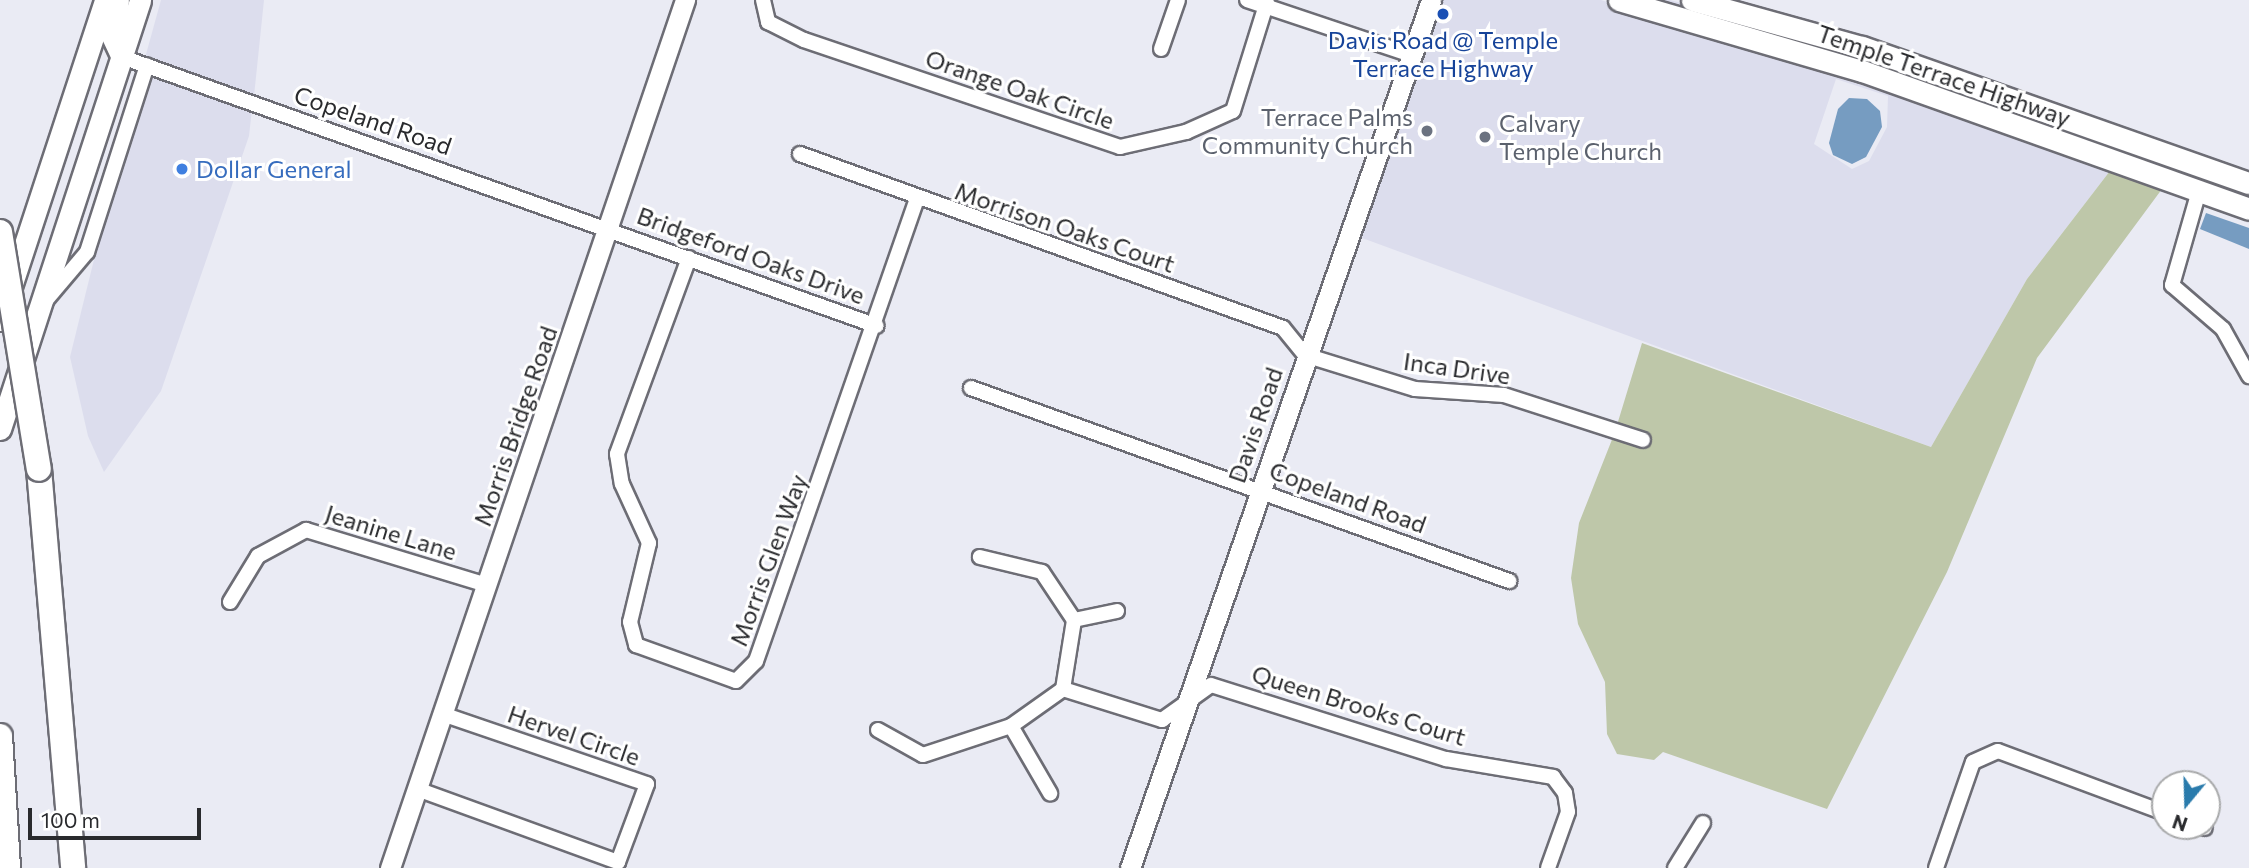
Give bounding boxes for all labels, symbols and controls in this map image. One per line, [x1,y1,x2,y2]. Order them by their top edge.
marker: Davis Road @ Temple Terrace Highway [1435,6,1451,22]
street label: Temple Terrace Highway [1814,18,2074,132]
place label: Davis Road @ Temple Terrace Highway [1328,26,1558,82]
street label: Orange Oak Circle [922,43,1118,135]
street label: Copeland Road [291,80,455,160]
place label: Terrace Palms Community Church [1202,103,1413,159]
place label: Calvary Temple Church [1499,109,1662,165]
marker: Terrace Palms Community Church [1419,123,1435,139]
marker: Calvary Temple Church [1477,129,1493,145]
place label: Dollar General [196,155,352,183]
marker: Dollar General [174,161,190,177]
street label: Morrison Oaks Court [951,176,1179,278]
street label: Bridgeford Oaks Drive [633,200,869,310]
street label: Morris Bridge Road [467,322,563,530]
street label: Inca Drive [1402,346,1512,390]
street label: Davis Road [1222,364,1288,486]
street label: Copeland Road [1266,455,1430,539]
street label: Morris Glen Way [724,470,812,650]
street label: Jeanine Lane [322,498,460,566]
street label: Queen Brooks Court [1249,659,1469,751]
street label: Hervel Circle [504,699,644,771]
north arrow [2151,770,2221,840]
scale bar [32,794,205,838]
text: 100 m [41,807,100,832]
text: N [2169,810,2190,837]

